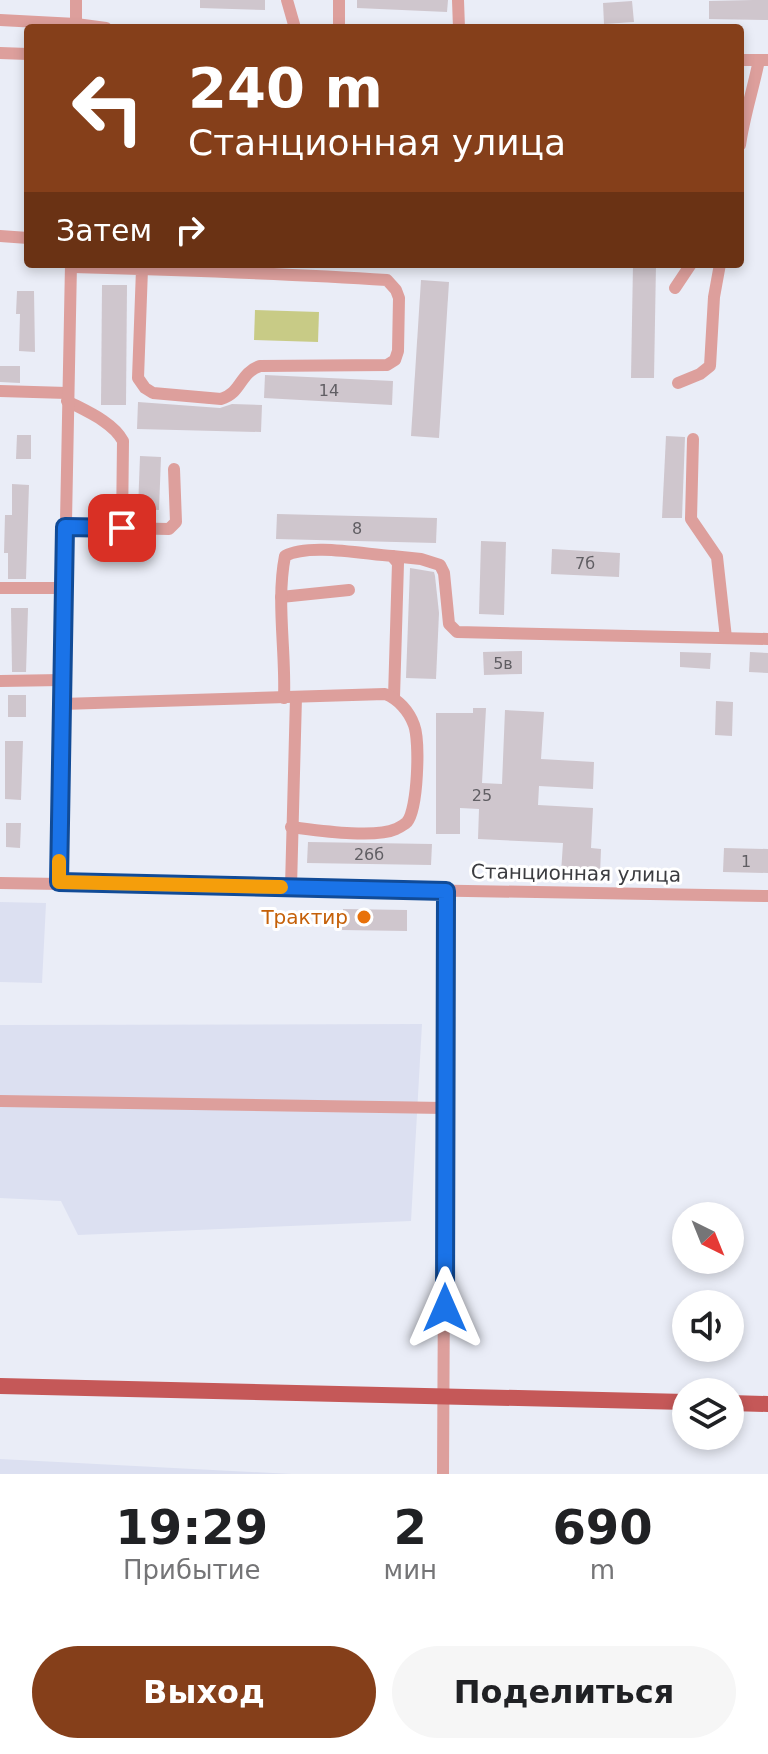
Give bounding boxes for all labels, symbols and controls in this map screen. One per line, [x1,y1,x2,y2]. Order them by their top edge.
text: 240 m [188,55,383,120]
icon: left [56,56,160,160]
text: Станционная улица [188,122,566,163]
icon: right [168,208,212,252]
text: Затем [56,213,152,248]
house number: 14 [319,381,339,400]
pin [88,494,156,562]
icon: arrive [100,506,144,550]
house number: 8 [352,519,362,538]
house number: 7б [575,554,595,573]
house number: 5в [493,654,513,673]
house number: 25 [472,786,492,805]
house number: 26б [354,845,384,864]
house number: 1 [741,852,751,871]
street label: Станционная улица [471,859,681,887]
place label: Трактир [260,905,348,929]
marker: Трактир [355,908,373,926]
north arrow [672,1202,744,1274]
map controls [672,1202,744,1450]
position arrow [403,1266,487,1350]
button: sound [672,1290,744,1362]
button: layers [672,1378,744,1450]
text: 19:29 [115,1499,268,1555]
text: 2 [394,1499,427,1555]
text: 690 [552,1499,653,1555]
text: Прибытие [123,1555,261,1585]
text: мин [384,1555,437,1585]
text: m [590,1555,615,1585]
button: Выход [32,1646,376,1738]
button: Поделиться [392,1646,736,1738]

